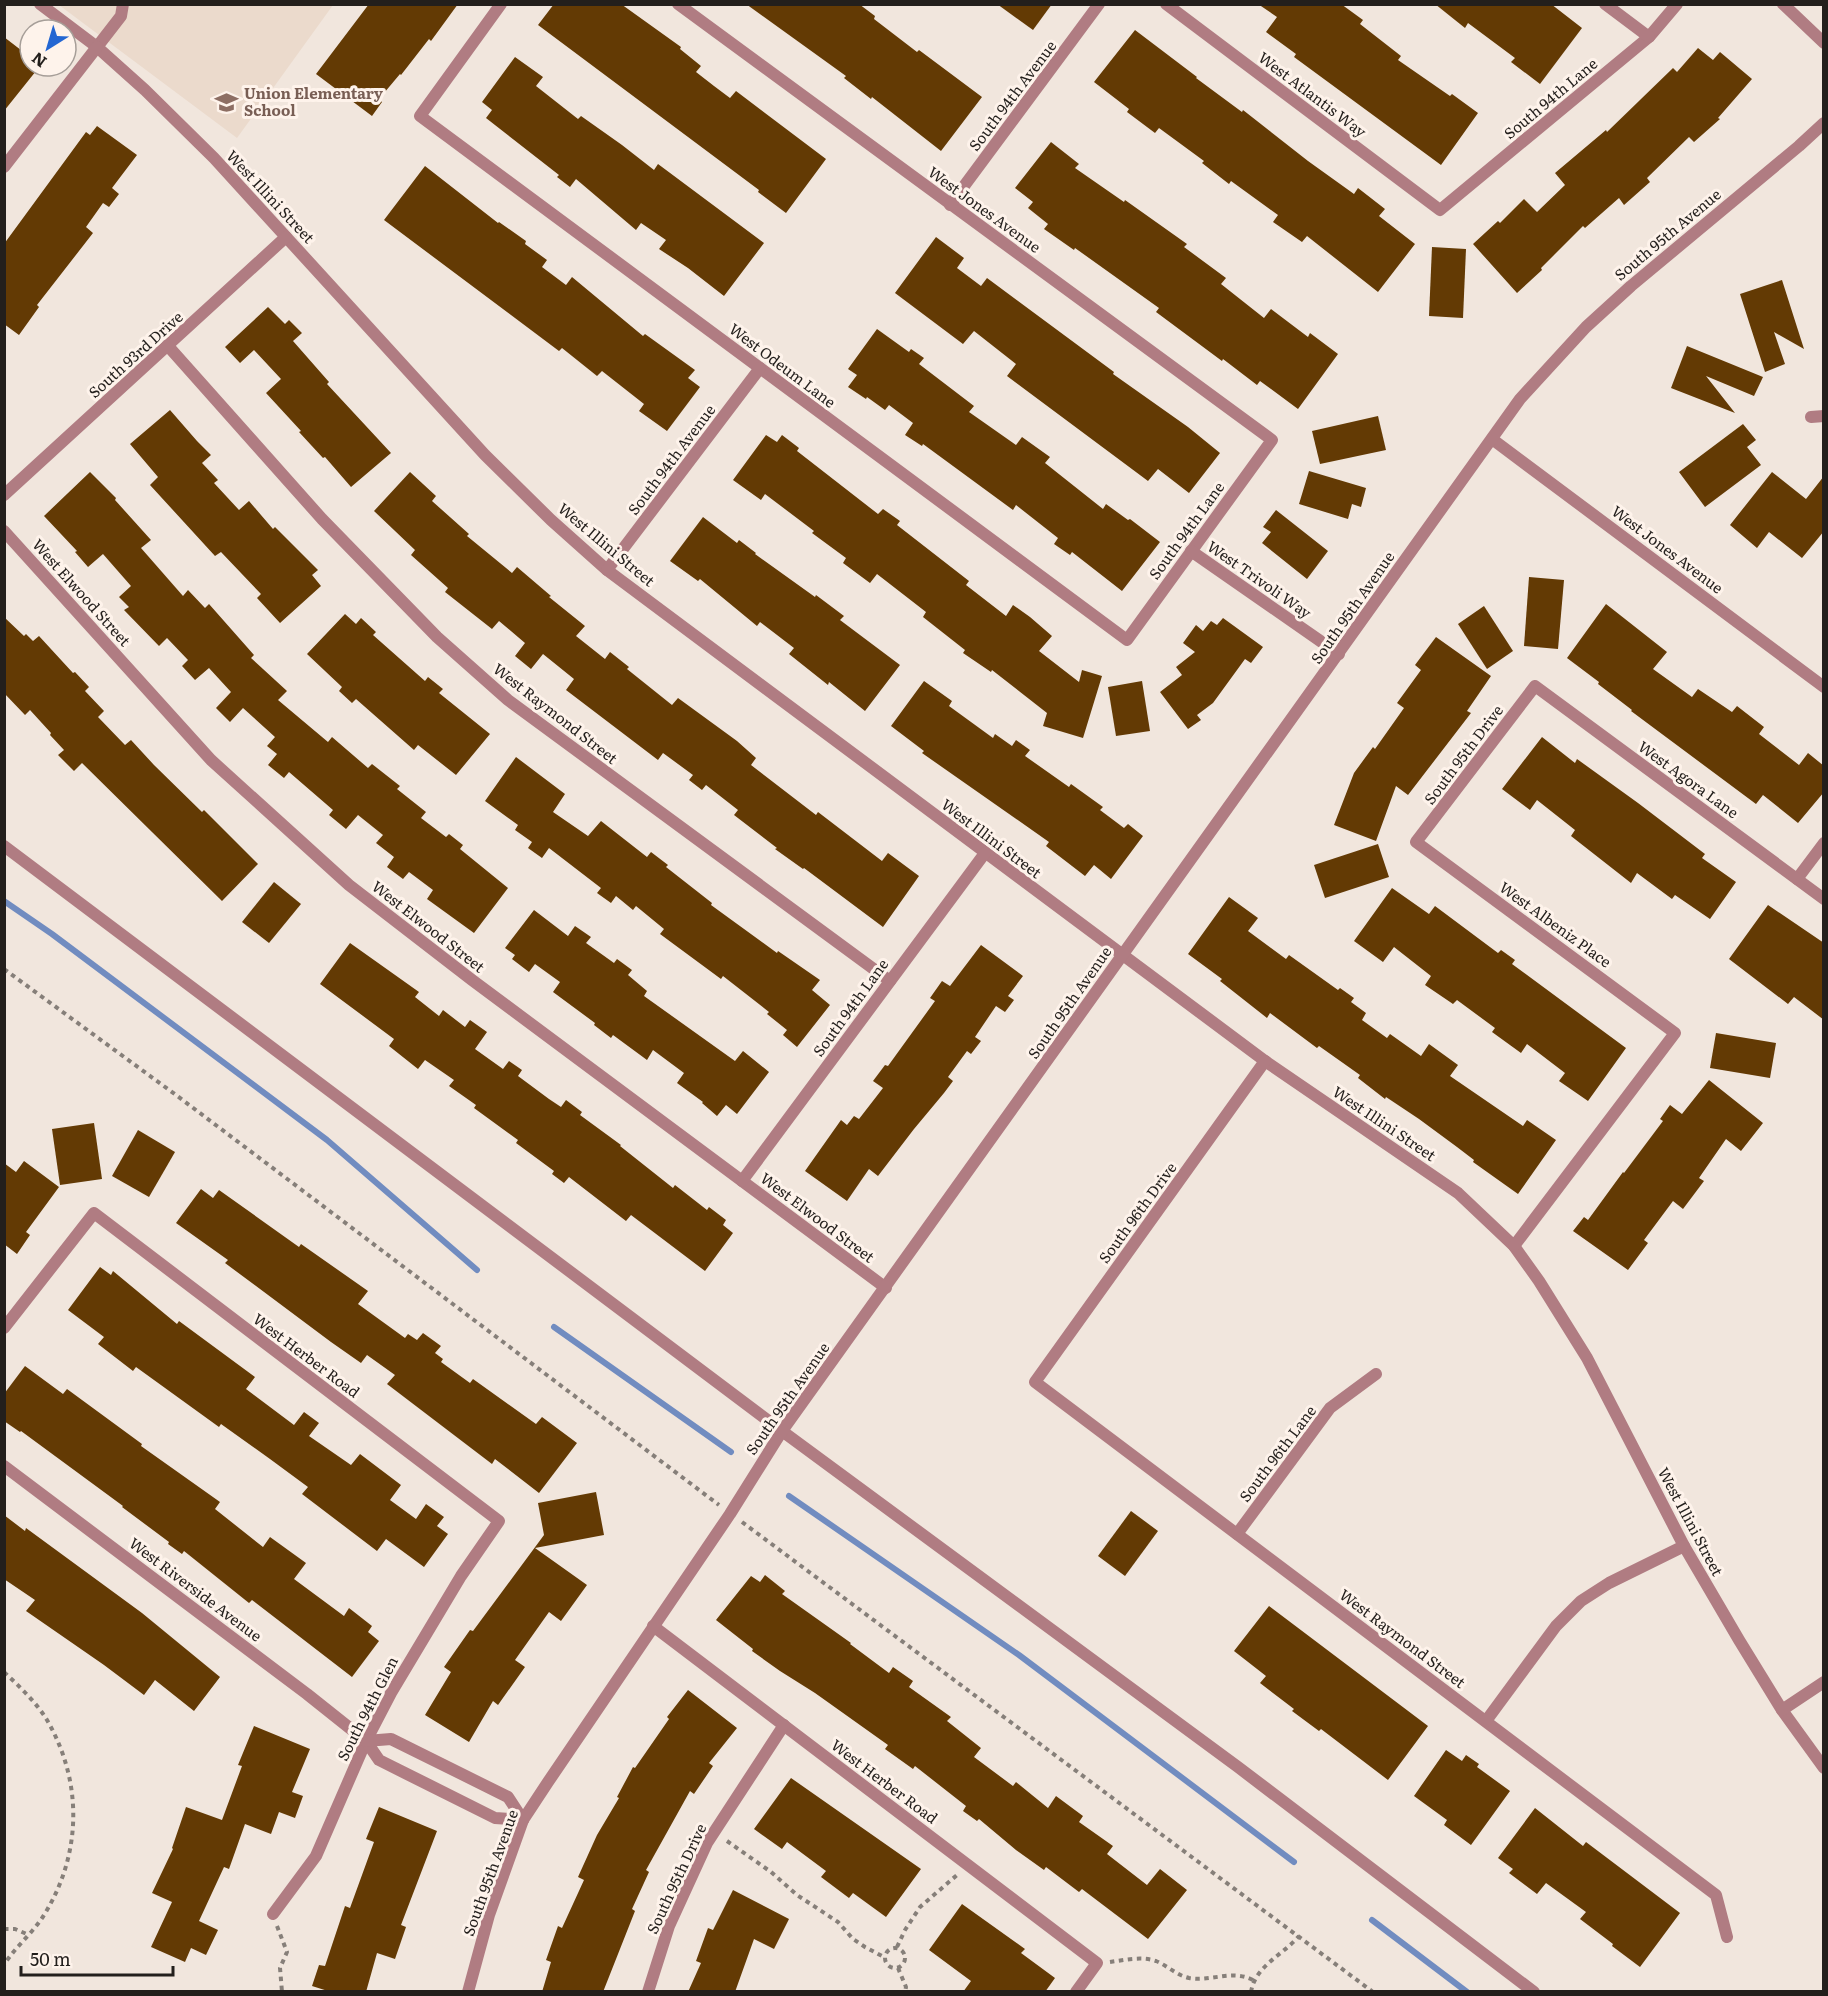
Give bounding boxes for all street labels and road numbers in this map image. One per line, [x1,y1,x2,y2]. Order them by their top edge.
street label: South 94th Avenue [962,35,1061,155]
street label: West Atlantis Way [1254,45,1372,142]
street label: South 94th Lane [1498,52,1602,144]
street label: West Illini Street [222,144,321,248]
street label: West Jones Avenue [924,160,1046,258]
street label: South 95th Avenue [1609,182,1725,285]
street label: South 93rd Drive [83,305,188,403]
street label: West Odeum Lane [725,317,841,413]
street label: South 94th Avenue [621,399,720,519]
street label: South 94th Lane [1142,476,1229,584]
street label: West Illini Street [553,496,660,591]
street label: West Jones Avenue [1607,499,1729,599]
street label: West Elwood Street [27,533,137,651]
street label: West Trivoli Way [1203,534,1317,624]
street label: South 95th Avenue [1304,546,1399,668]
street label: West Raymond Street [489,657,623,769]
street label: South 95th Drive [1418,699,1508,809]
street label: West Agora Lane [1634,734,1744,823]
street label: West Illini Street [937,792,1047,883]
street label: West Elwood Street [368,874,490,977]
street label: West Albeniz Place [1495,875,1617,972]
street label: South 95th Avenue [1021,941,1116,1063]
street label: South 94th Lane [806,953,893,1061]
street label: West Illini Street [1329,1080,1441,1166]
street label: South 96th Drive [1092,1157,1181,1267]
street label: West Elwood Street [756,1166,880,1267]
street label: West Herber Road [249,1307,365,1403]
street label: South 95th Avenue [739,1337,834,1459]
street label: South 96th Lane [1233,1400,1321,1506]
street label: West Illini Street [1653,1463,1730,1580]
street label: West Riverside Avenue [125,1531,267,1647]
street label: West Raymond Street [1335,1583,1471,1693]
street label: South 94th Glen [330,1652,403,1765]
street label: West Herber Road [827,1733,943,1829]
street label: South 95th Avenue [456,1806,523,1939]
street label: South 95th Drive [640,1819,711,1937]

